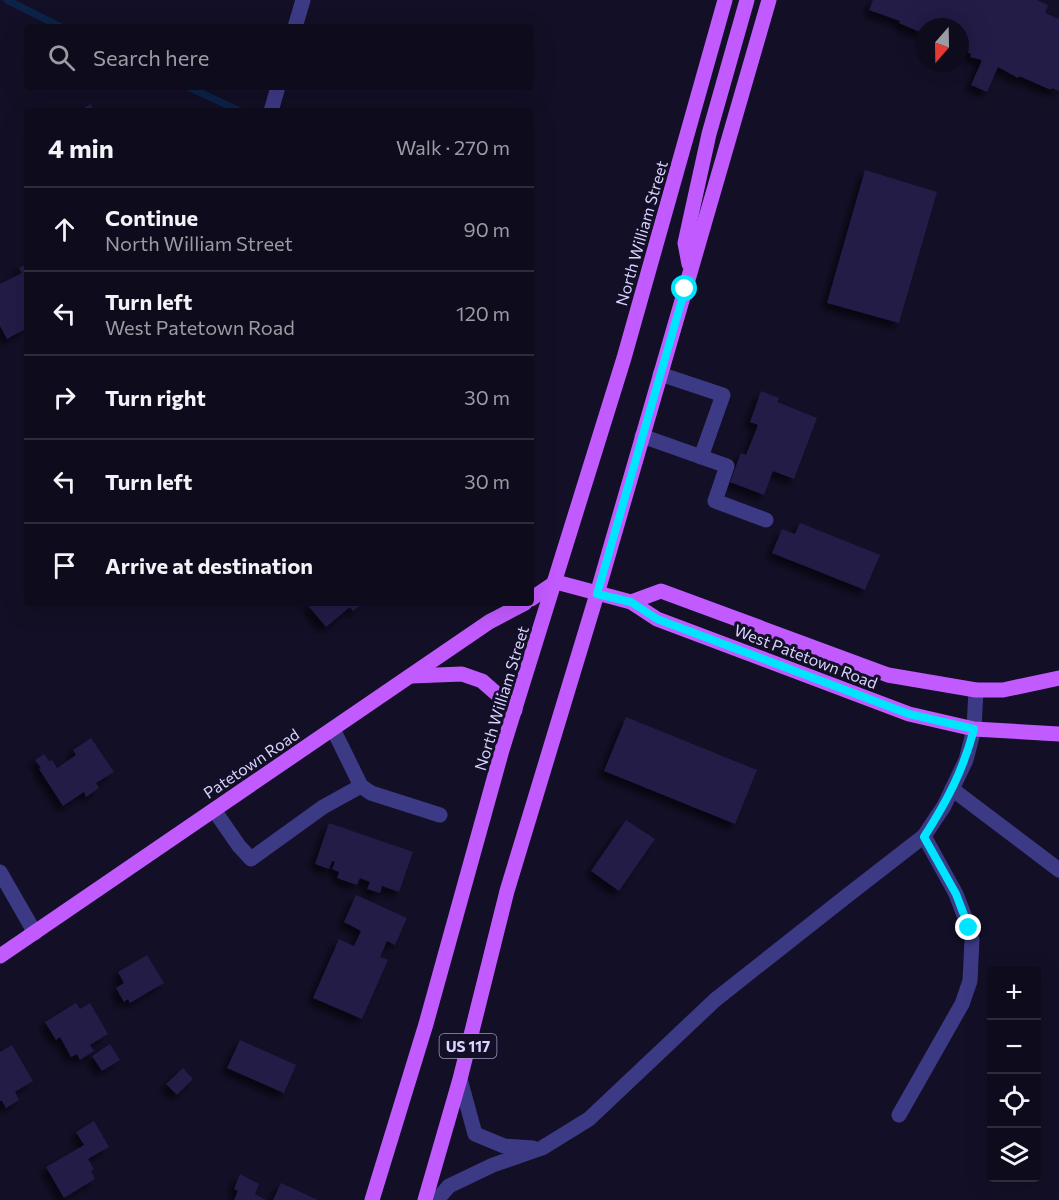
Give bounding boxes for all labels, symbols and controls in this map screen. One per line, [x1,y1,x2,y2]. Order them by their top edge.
north arrow [915,18,969,72]
search box [24,24,534,90]
icon: search [45,41,78,74]
text: Search here [93,44,209,71]
text: 4 min [48,132,114,163]
text: Walk · 270 m [396,135,510,159]
street label: North William Street [611,158,671,308]
text: Continue [105,204,198,231]
icon: ahead [48,213,81,246]
text: 90 m [464,217,510,241]
text: North William Street [105,231,293,255]
route start [671,275,697,301]
text: Turn left [105,288,192,315]
icon: left [48,297,81,330]
text: 120 m [456,301,510,325]
text: West Patetown Road [105,315,295,339]
icon: right [48,381,81,414]
text: Turn right [105,384,206,411]
text: 30 m [464,385,510,409]
icon: left [48,465,81,498]
text: Turn left [105,468,192,495]
text: 30 m [464,469,510,493]
icon: arrive [48,549,81,582]
text: Arrive at destination [105,552,313,579]
street label: West Patetown Road [732,620,880,692]
street label: North William Street [470,623,532,773]
street label: Patetown Road [200,724,302,802]
route end [955,914,981,940]
map controls [987,966,1041,1182]
button: + [987,966,1041,1020]
button: − [987,1020,1041,1074]
road number: US 117 [440,1034,496,1058]
button: locate [987,1074,1041,1128]
button: layers [987,1128,1041,1182]

